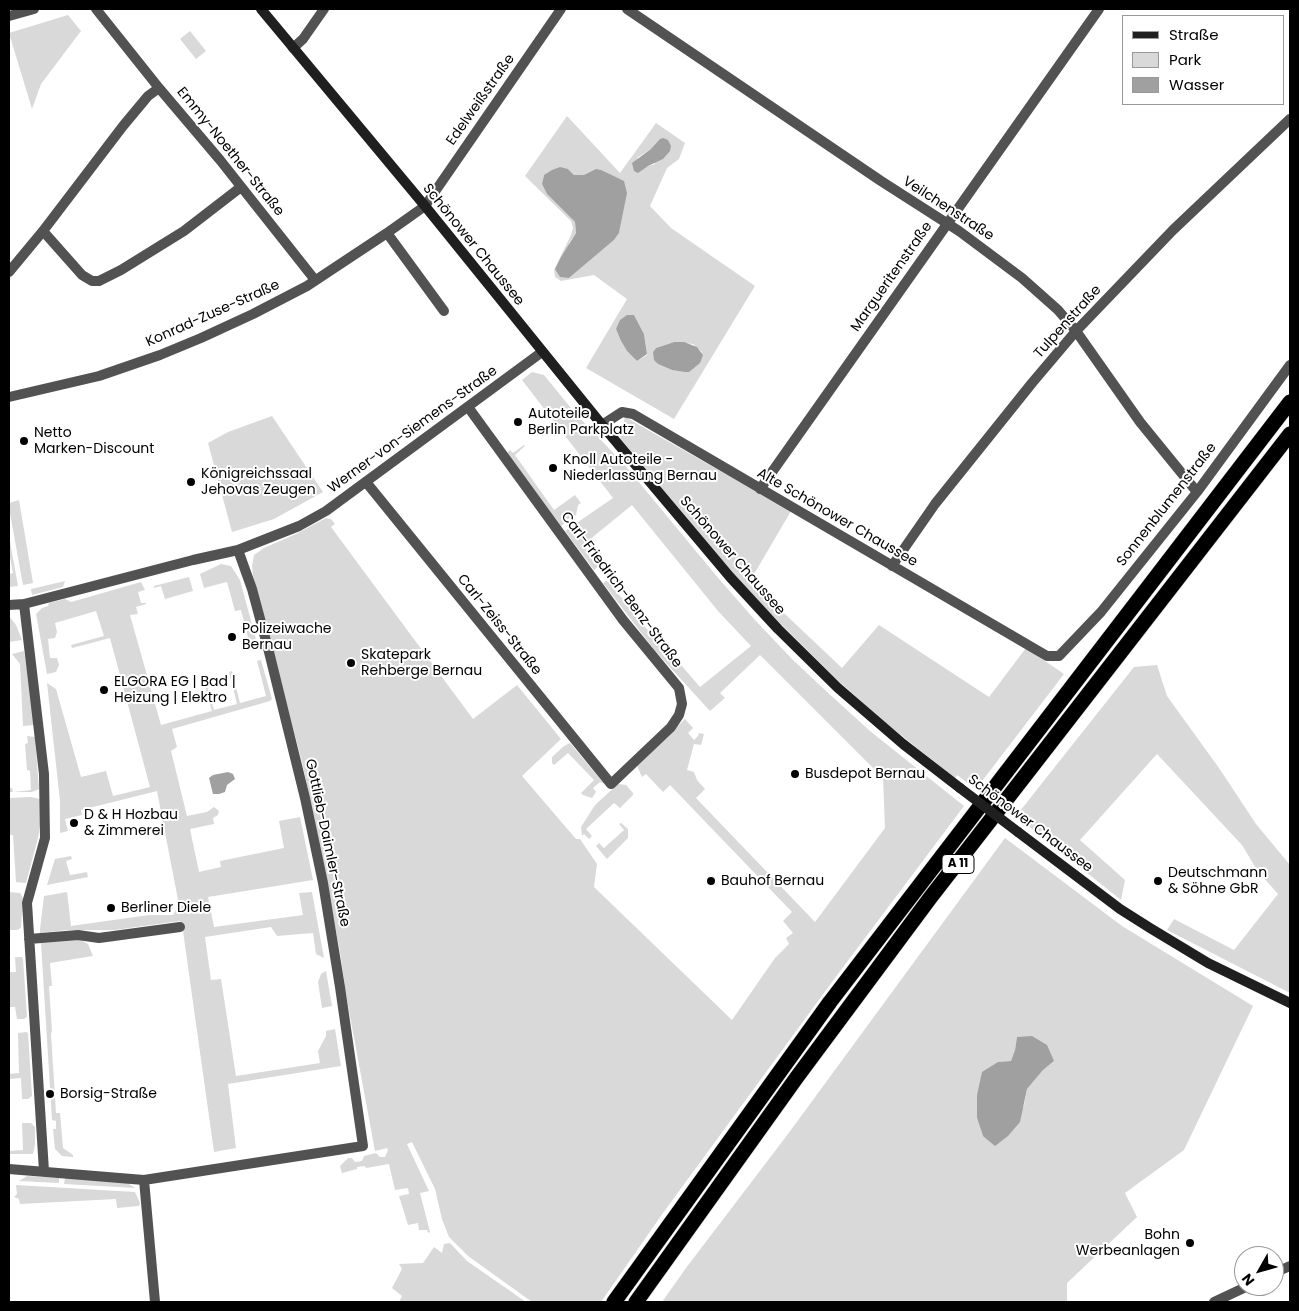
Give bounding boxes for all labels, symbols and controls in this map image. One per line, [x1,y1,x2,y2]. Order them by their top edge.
legend [1122,15,1284,105]
text: Straße [1169,24,1219,45]
text: Park [1169,49,1201,70]
street label: Edelweißstraße [443,51,519,149]
text: Wasser [1169,74,1224,95]
street label: Emmy-Noether-Straße [173,84,287,220]
street label: Veilchenstraße [899,173,997,245]
street label: Schönower Chaussee [419,181,527,309]
street label: Margueritenstraße [848,219,936,335]
street label: Konrad-Zuse-Straße [144,277,282,351]
street label: Tulpenstraße [1031,282,1105,362]
street label: Werner-von-Siemens-Straße [325,363,501,497]
place label: Autoteile Berlin Parkplatz [528,406,634,438]
marker: Autoteile Berlin Parkplatz [512,416,524,428]
place label: Netto Marken-Discount [34,425,154,458]
marker: Netto Marken-Discount [18,435,30,447]
street label: Sonnenblumenstraße [1114,440,1220,570]
place label: Knoll Autoteile - Niederlassung Bernau [563,452,717,484]
marker: Knoll Autoteile - Niederlassung Bernau [547,462,559,474]
street label: Alte Schönower Chaussee [754,465,920,571]
place label: Königreichssaal Jehovas Zeugen [201,466,316,498]
marker: Königreichssaal Jehovas Zeugen [185,476,197,488]
street label: Schönower Chaussee [676,493,788,619]
street label: Carl-Friedrich-Benz-Straße [557,509,685,671]
street label: Carl-Zeiss-Straße [453,571,545,679]
place label: Polizeiwache Bernau [242,621,332,654]
marker: Polizeiwache Bernau [226,631,238,643]
place label: Skatepark Rehberge Bernau [361,647,482,680]
marker: Skatepark Rehberge Bernau [345,657,357,669]
place label: ELGORA EG | Bad | Heizung | Elektro [114,674,236,706]
marker: ELGORA EG | Bad | Heizung | Elektro [98,684,110,696]
street label: Gottlieb-Daimler-Straße [301,757,353,929]
place label: Busdepot Bernau [805,766,925,782]
marker: Busdepot Bernau [789,768,801,780]
street label: Schönower Chaussee [964,772,1096,876]
place label: D & H Hozbau & Zimmerei [84,807,178,840]
marker: D & H Hozbau & Zimmerei [68,817,80,829]
road number: A 11 [942,854,974,874]
place label: Deutschmann & Söhne GbR [1168,865,1267,898]
place label: Bauhof Bernau [721,873,824,889]
marker: Bauhof Bernau [705,875,717,887]
marker: Deutschmann & Söhne GbR [1152,875,1164,887]
place label: Berliner Diele [121,900,211,916]
marker: Berliner Diele [105,902,117,914]
place label: Borsig-Straße [60,1086,157,1102]
marker: Borsig-Straße [44,1088,56,1100]
place label: Bohn Werbeanlagen [1076,1227,1180,1260]
marker: Bohn Werbeanlagen [1184,1237,1196,1249]
north arrow [1234,1246,1284,1296]
text: N [1237,1269,1259,1290]

